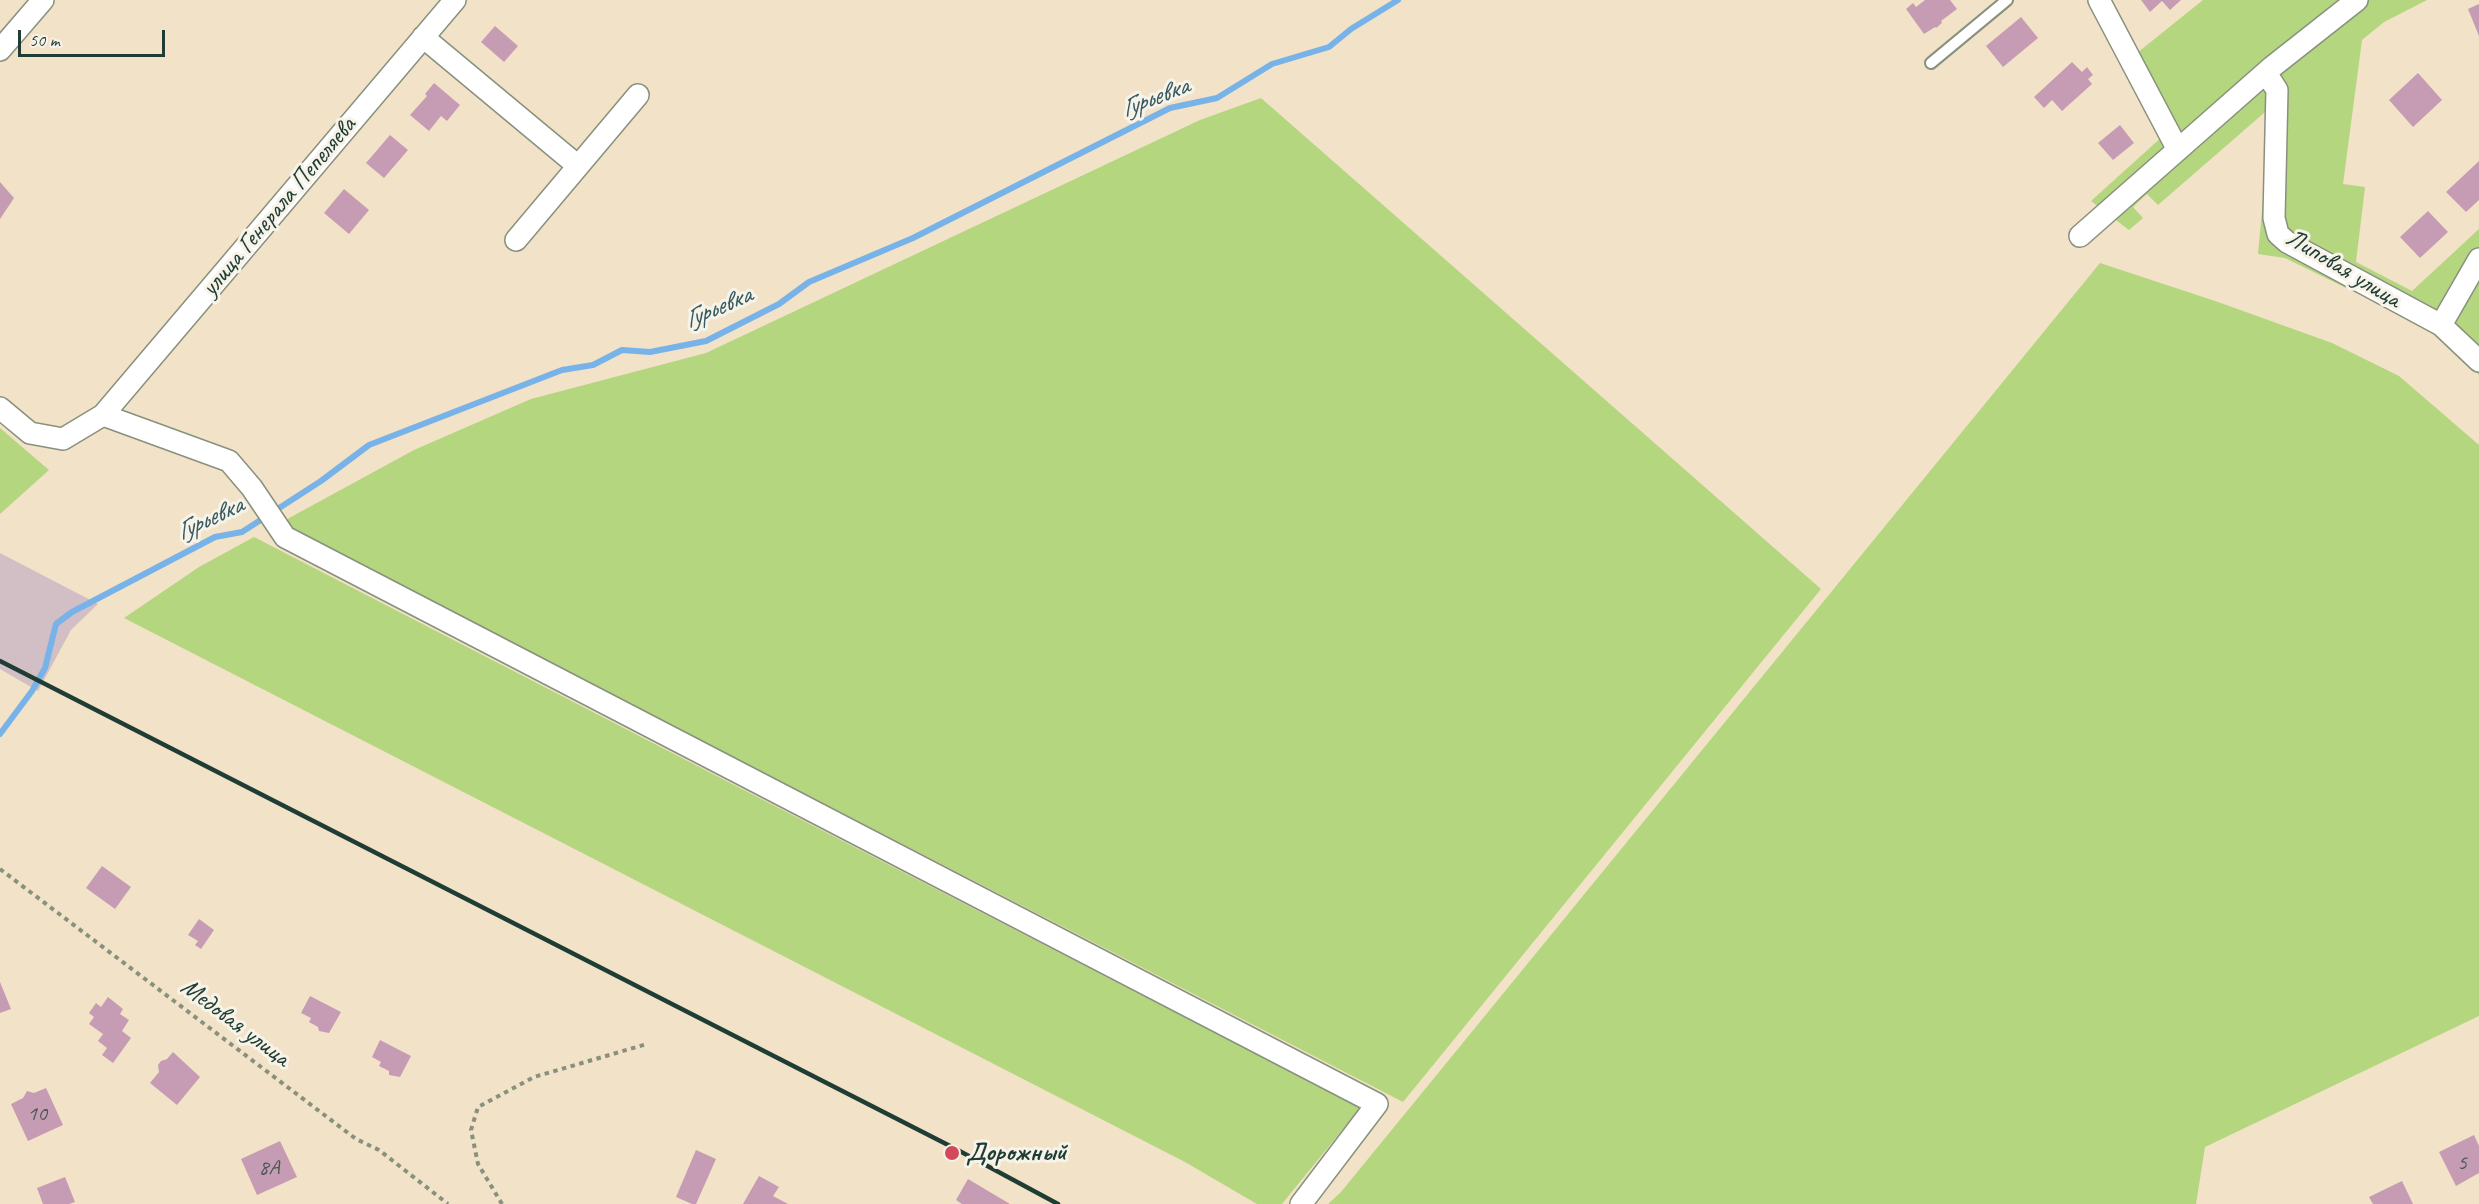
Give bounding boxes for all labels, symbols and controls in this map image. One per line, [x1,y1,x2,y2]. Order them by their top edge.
scale bar [21,18,168,56]
text: 50 m [29,29,60,51]
water label: Гурьевка [1116,70,1194,126]
street label: улица Генерала Пепеляева [195,111,363,303]
street label: Липовая улица [2280,223,2406,315]
water label: Гурьевка [679,279,757,337]
water label: Гурьевка [171,489,249,549]
street label: Медовая улица [174,972,296,1074]
house number: 10 [27,1101,47,1127]
place label: Дорожный [966,1137,1067,1169]
marker: Дорожный [943,1144,961,1162]
house number: 5 [2457,1150,2467,1176]
house number: 8А [259,1155,279,1181]

